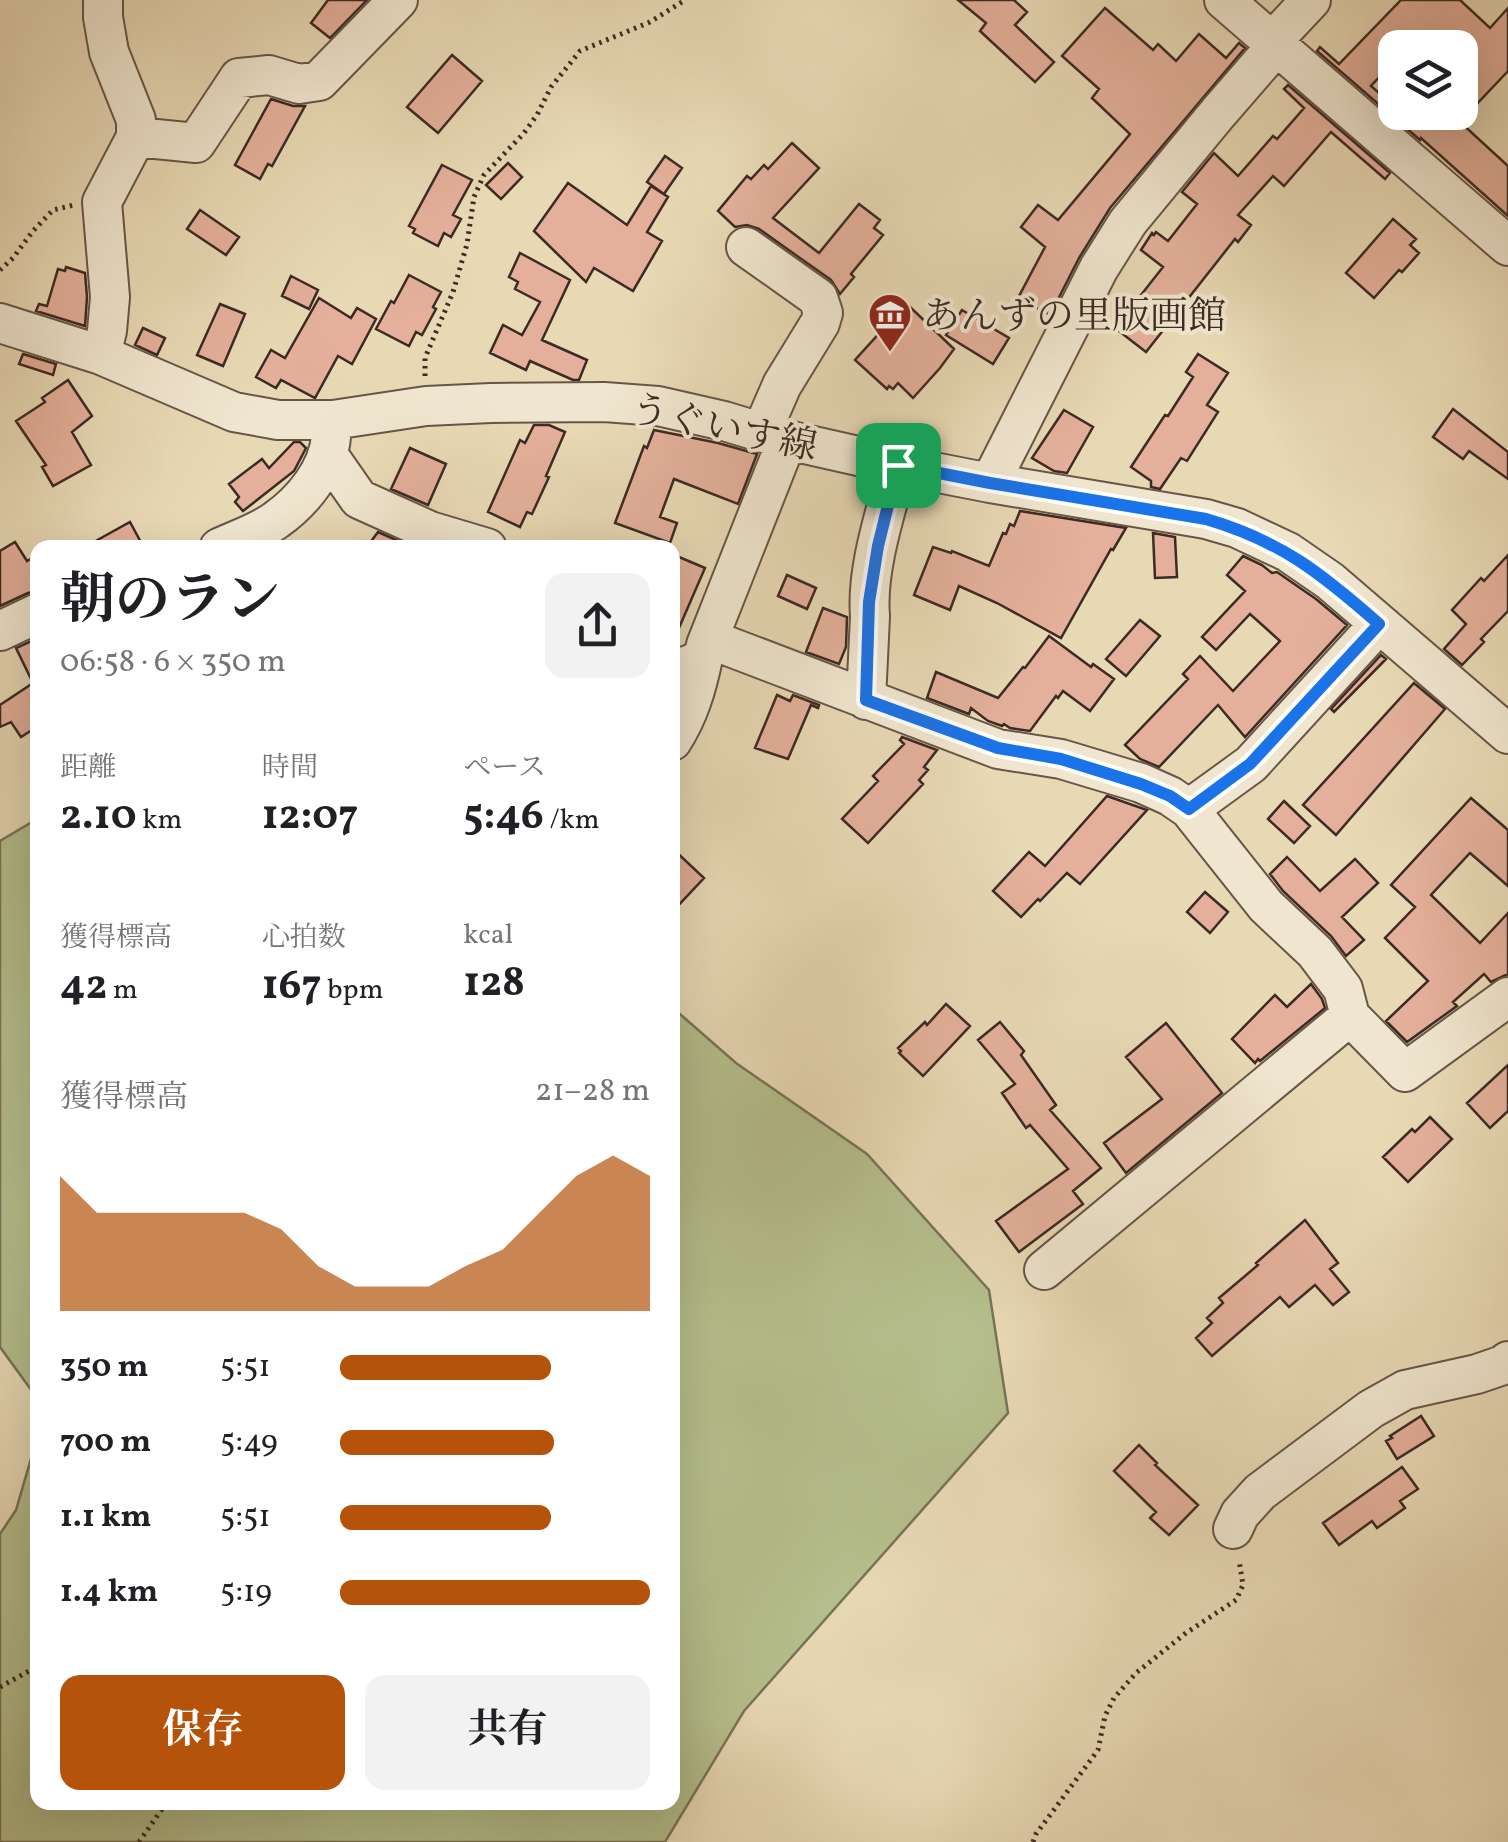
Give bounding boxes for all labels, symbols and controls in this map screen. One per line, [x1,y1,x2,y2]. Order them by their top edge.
map controls [1378,30,1478,130]
button: layers [1378,30,1478,130]
museum icon: あんずの里版画館 [867,292,913,353]
place label: あんずの里版画館 [922,292,1226,345]
street label: うぐいす線 [625,385,822,476]
pin [856,423,941,508]
icon: arrive [871,438,926,493]
text: 朝のラン [60,565,280,641]
button: share [545,573,650,678]
text: 06:58 · 6 × 350 m [60,641,286,685]
text: 距離 [60,749,116,788]
text: 時間 [262,749,318,788]
text: ペース [463,749,546,788]
text: 2.10 [60,788,137,847]
text: 12:07 [262,788,358,847]
text: 5:46 [463,788,544,847]
text: km [137,801,182,840]
text: /km [544,801,600,840]
text: kcal [463,916,513,955]
text: 獲得標高 [60,919,172,958]
text: 心拍数 [262,919,346,958]
text: 128 [463,955,525,1014]
text: 42 [60,958,107,1017]
text: 167 [262,958,322,1017]
text: m [107,971,138,1010]
text: bpm [322,971,383,1010]
text: 21–28 m [535,1070,650,1114]
text: 獲得標高 [60,1077,188,1121]
text: 350 m [60,1346,148,1390]
text: 5:51 [220,1346,271,1390]
text: 700 m [60,1421,151,1465]
text: 5:49 [220,1421,278,1465]
text: 1.1 km [60,1496,152,1540]
text: 5:51 [220,1496,271,1540]
text: 1.4 km [60,1571,158,1615]
text: 5:19 [220,1571,272,1615]
button: 保存 [60,1675,345,1790]
button: 共有 [365,1675,650,1790]

